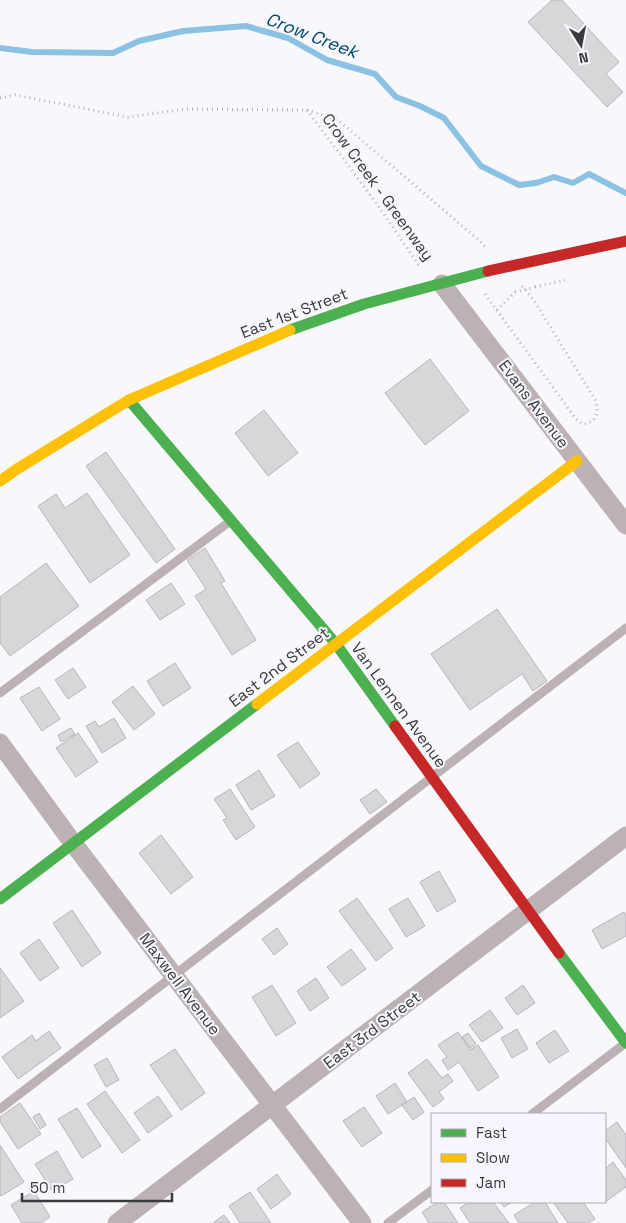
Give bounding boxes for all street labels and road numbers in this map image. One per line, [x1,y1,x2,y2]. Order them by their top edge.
street label: Crow Creek - Greenway [317,109,439,265]
street label: East 1st Street [237,283,351,343]
street label: Evans Avenue [494,356,574,452]
street label: East 2nd Street [225,622,333,712]
street label: Van Lennen Avenue [346,638,452,772]
street label: Maxwell Avenue [135,929,225,1039]
street label: East 3rd Street [319,987,425,1073]

